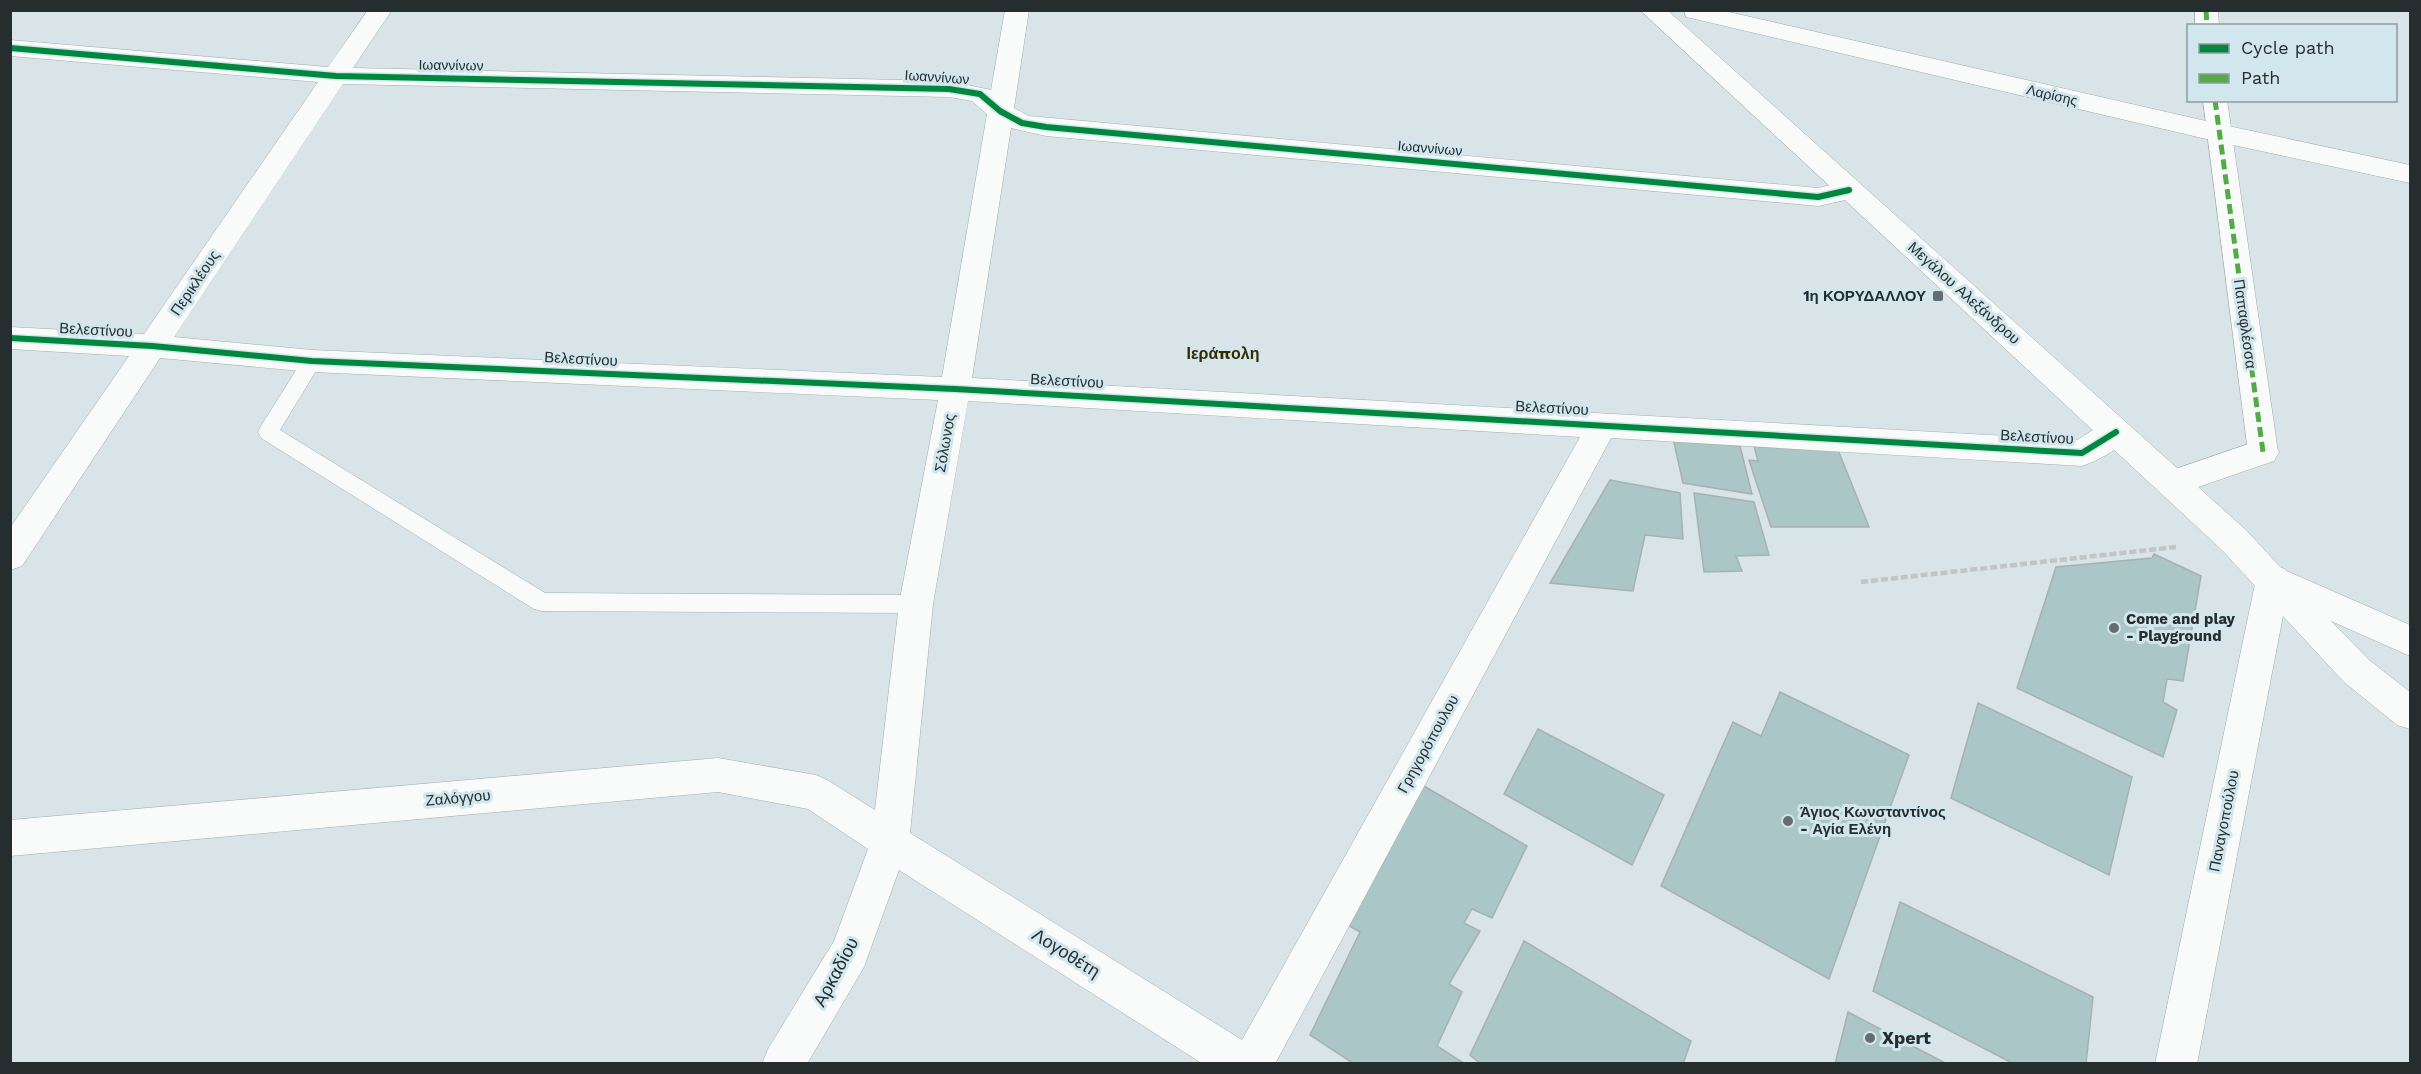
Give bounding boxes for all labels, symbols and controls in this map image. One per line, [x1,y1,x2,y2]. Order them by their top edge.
legend [2187,24,2397,102]
text: Cycle path [2241,37,2335,58]
street label: Ιωαννίνων [418,56,484,74]
street label: Ιωαννίνων [904,67,970,87]
text: Path [2241,67,2281,88]
street label: Λαρίσης [2025,81,2079,109]
street label: Ιωαννίνων [1397,137,1463,159]
street label: Μεγάλου Αλεξάνδρου [1904,238,2024,348]
street label: Περικλέους [167,247,223,319]
street label: Παπαφλέσσα [2230,278,2260,370]
place label: 1η ΚΟΡΥΔΑΛΛΟΥ [1803,287,1926,305]
marker: 1η ΚΟΡΥΔΑΛΛΟΥ [1931,289,1945,303]
street label: Βελεστίνου [59,319,133,341]
district label: Ιεράπολη [1187,344,1259,363]
street label: Βελεστίνου [544,348,618,370]
street label: Βελεστίνου [1030,370,1104,392]
street label: Βελεστίνου [1515,397,1589,419]
street label: Σόλωνος [931,412,959,474]
street label: Βελεστίνου [2000,426,2074,448]
place label: Come and play - Playground [2126,610,2236,645]
marker: Come and play - Playground [2107,621,2121,635]
street label: Γρηγορόπουλου [1394,692,1462,796]
street label: Παναγοπούλου [2205,769,2243,873]
street label: Ζαλόγγου [425,786,491,810]
place label: Άγιος Κωνσταντίνος - Αγία Ελένη [1800,803,1946,838]
marker: Άγιος Κωνσταντίνος - Αγία Ελένη [1781,814,1795,828]
street label: Λογοθέτη [1028,923,1104,982]
street label: Αρκαδίου [809,934,863,1010]
place label: Xpert [1882,1027,1931,1048]
marker: Xpert [1863,1031,1877,1045]

